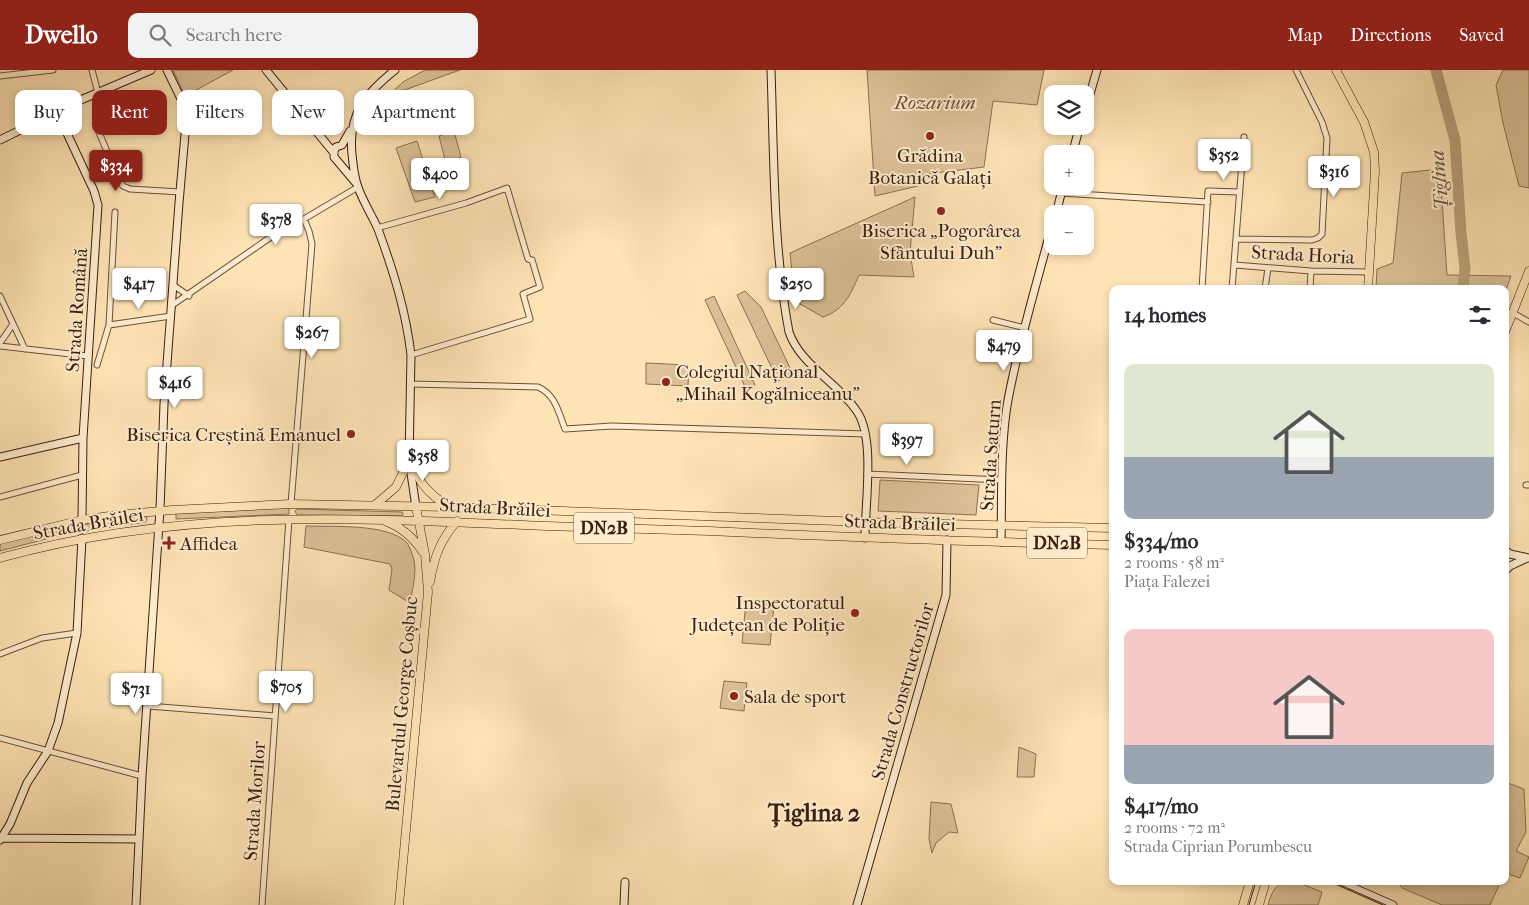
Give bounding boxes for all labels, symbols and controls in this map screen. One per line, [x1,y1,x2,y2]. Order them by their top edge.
search box [128,13,478,58]
text: Dwello [25,21,98,49]
icon: search [146,21,174,49]
text: Search here [186,24,282,46]
text: Map [1288,25,1322,46]
text: Directions [1350,25,1431,46]
text: Saved [1459,25,1504,46]
map controls [1044,85,1094,255]
button: layers [1044,85,1094,135]
chip: Buy [15,90,82,135]
chip: Rent [92,90,167,135]
chip: Filters [177,90,262,135]
chip: New [272,90,344,135]
chip: Apartment [354,90,474,135]
park label: Rozarium [892,92,976,114]
marker: Grădina Botanică Galați [924,130,936,142]
pin: $352 [1194,138,1254,181]
place label: Grădina Botanică Galați [868,145,992,189]
button: + [1044,145,1094,195]
text: $352 [1209,145,1239,164]
water label: Țiglina [1425,149,1455,211]
pin: $334 [86,150,146,192]
text: $334 [100,156,132,175]
pin: $316 [1304,156,1364,198]
pin: $400 [410,158,470,200]
text: $316 [1319,162,1349,181]
text: $400 [422,164,458,183]
pin: $378 [246,204,306,246]
marker: Biserica „Pogorârea Sfântului Duh" [935,205,947,217]
button: − [1044,205,1094,255]
text: $378 [260,210,292,229]
place label: Biserica „Pogorârea Sfântului Duh" [861,220,1021,264]
street label: Strada Horia [1251,241,1355,269]
street label: Strada Română [62,247,92,373]
pin: $417 [109,268,169,310]
pin: $250 [766,268,826,310]
text: $417 [123,274,155,293]
text: $250 [780,274,812,293]
icon: filters [1466,301,1494,329]
text: 14 homes [1124,303,1206,327]
pin: $267 [282,316,342,359]
text: $267 [295,323,329,342]
pin: $479 [974,330,1034,372]
text: $479 [987,336,1021,355]
place label: Colegiul Național „Mihail Kogălniceanu” [676,361,860,405]
pin: $416 [145,366,205,409]
text: $416 [159,373,191,392]
marker: Colegiul Național „Mihail Kogălniceanu” [660,376,672,388]
icon: home [1264,397,1354,487]
street label: Strada Saturn [976,398,1006,512]
place label: Biserica Creștină Emanuel [126,424,341,446]
pin: $397 [877,424,937,466]
marker: Biserica Creștină Emanuel [345,428,357,440]
text: $397 [891,430,923,449]
pin: $358 [393,440,453,482]
text: $358 [408,446,438,465]
street label: Strada Brăilei [439,494,552,522]
street label: Strada Brăilei [31,503,145,545]
street label: Strada Brăilei [844,510,957,536]
road number: DN2B [574,512,634,543]
road number: DN2B [1027,528,1087,558]
text: $334/mo [1124,529,1198,553]
place label: Affidea [179,533,238,555]
marker: Affidea [162,536,176,550]
text: 2 rooms · 58 m² [1124,553,1224,572]
text: Piața Falezei [1124,572,1210,591]
place label: Inspectoratul Județean de Poliție [689,592,845,636]
street label: Bulevardul George Coșbuc [382,596,422,813]
street label: Strada Constructorilor [867,599,939,783]
marker: Inspectoratul Județean de Poliție [849,607,861,619]
icon: home [1264,662,1354,752]
pin: $705 [256,670,316,713]
pin: $731 [106,672,166,715]
text: $705 [270,677,302,696]
text: $731 [122,679,150,698]
place label: Sala de sport [744,686,847,708]
marker: Sala de sport [728,690,740,702]
street label: Strada Morilor [240,740,270,862]
text: $417/mo [1124,794,1199,818]
district label: Țiglina 2 [767,799,860,828]
text: 2 rooms · 72 m² [1124,818,1225,837]
text: Strada Ciprian Porumbescu [1124,837,1312,856]

